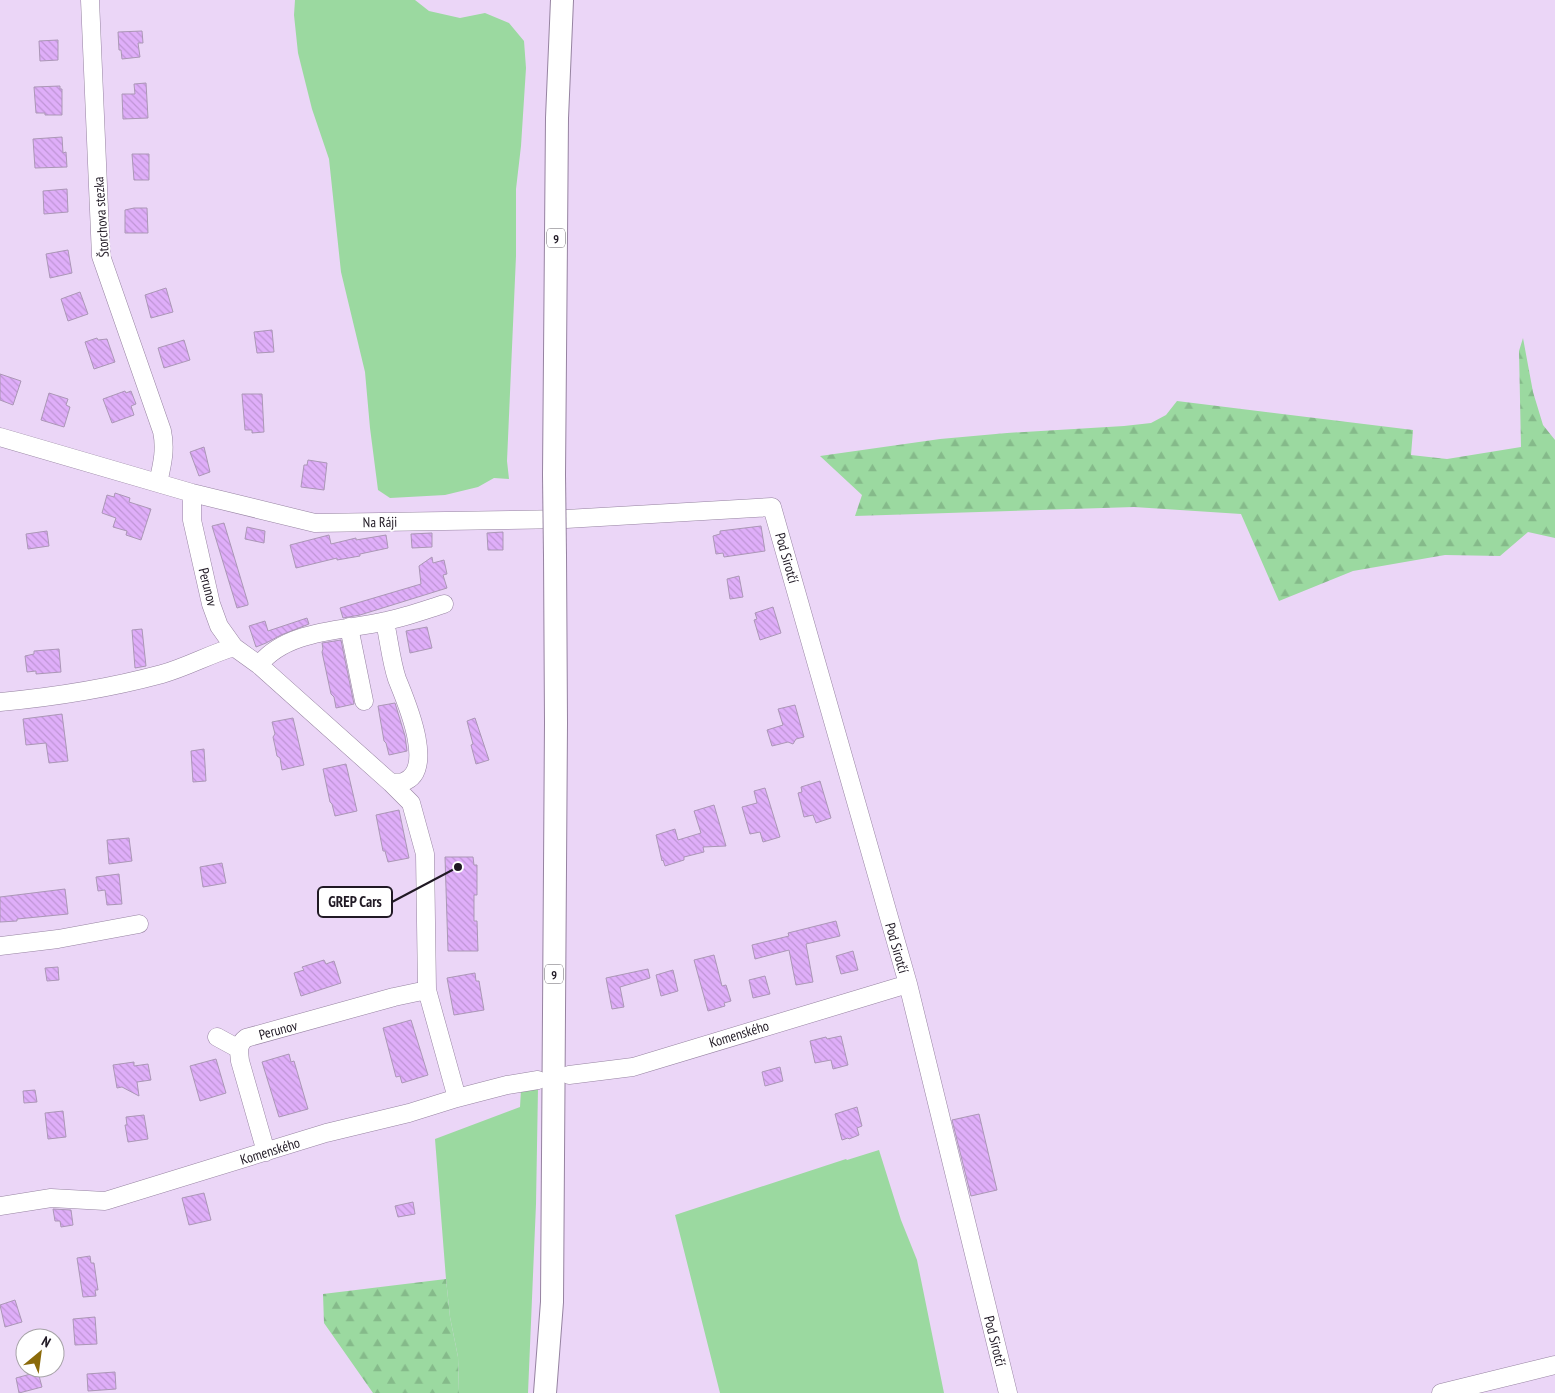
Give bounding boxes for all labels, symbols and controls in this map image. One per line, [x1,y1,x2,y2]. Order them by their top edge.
street label: Štorchova stezka [89,176,113,258]
road number: 9 [547,228,565,248]
street label: Na Ráji [363,513,397,531]
street label: Pod Sirotčí [771,531,803,585]
street label: Perunov [195,566,222,609]
callout: GREP Cars [318,887,392,917]
text: GREP Cars [328,892,382,911]
street label: Pod Sirotčí [881,921,913,975]
road number: 9 [545,964,563,984]
street label: Perunov [257,1016,300,1044]
street label: Komenského [707,1016,771,1052]
street label: Komenského [238,1133,302,1169]
street label: Pod Sirotčí [980,1314,1010,1368]
north arrow [15,1328,65,1378]
text: N [39,1332,54,1351]

